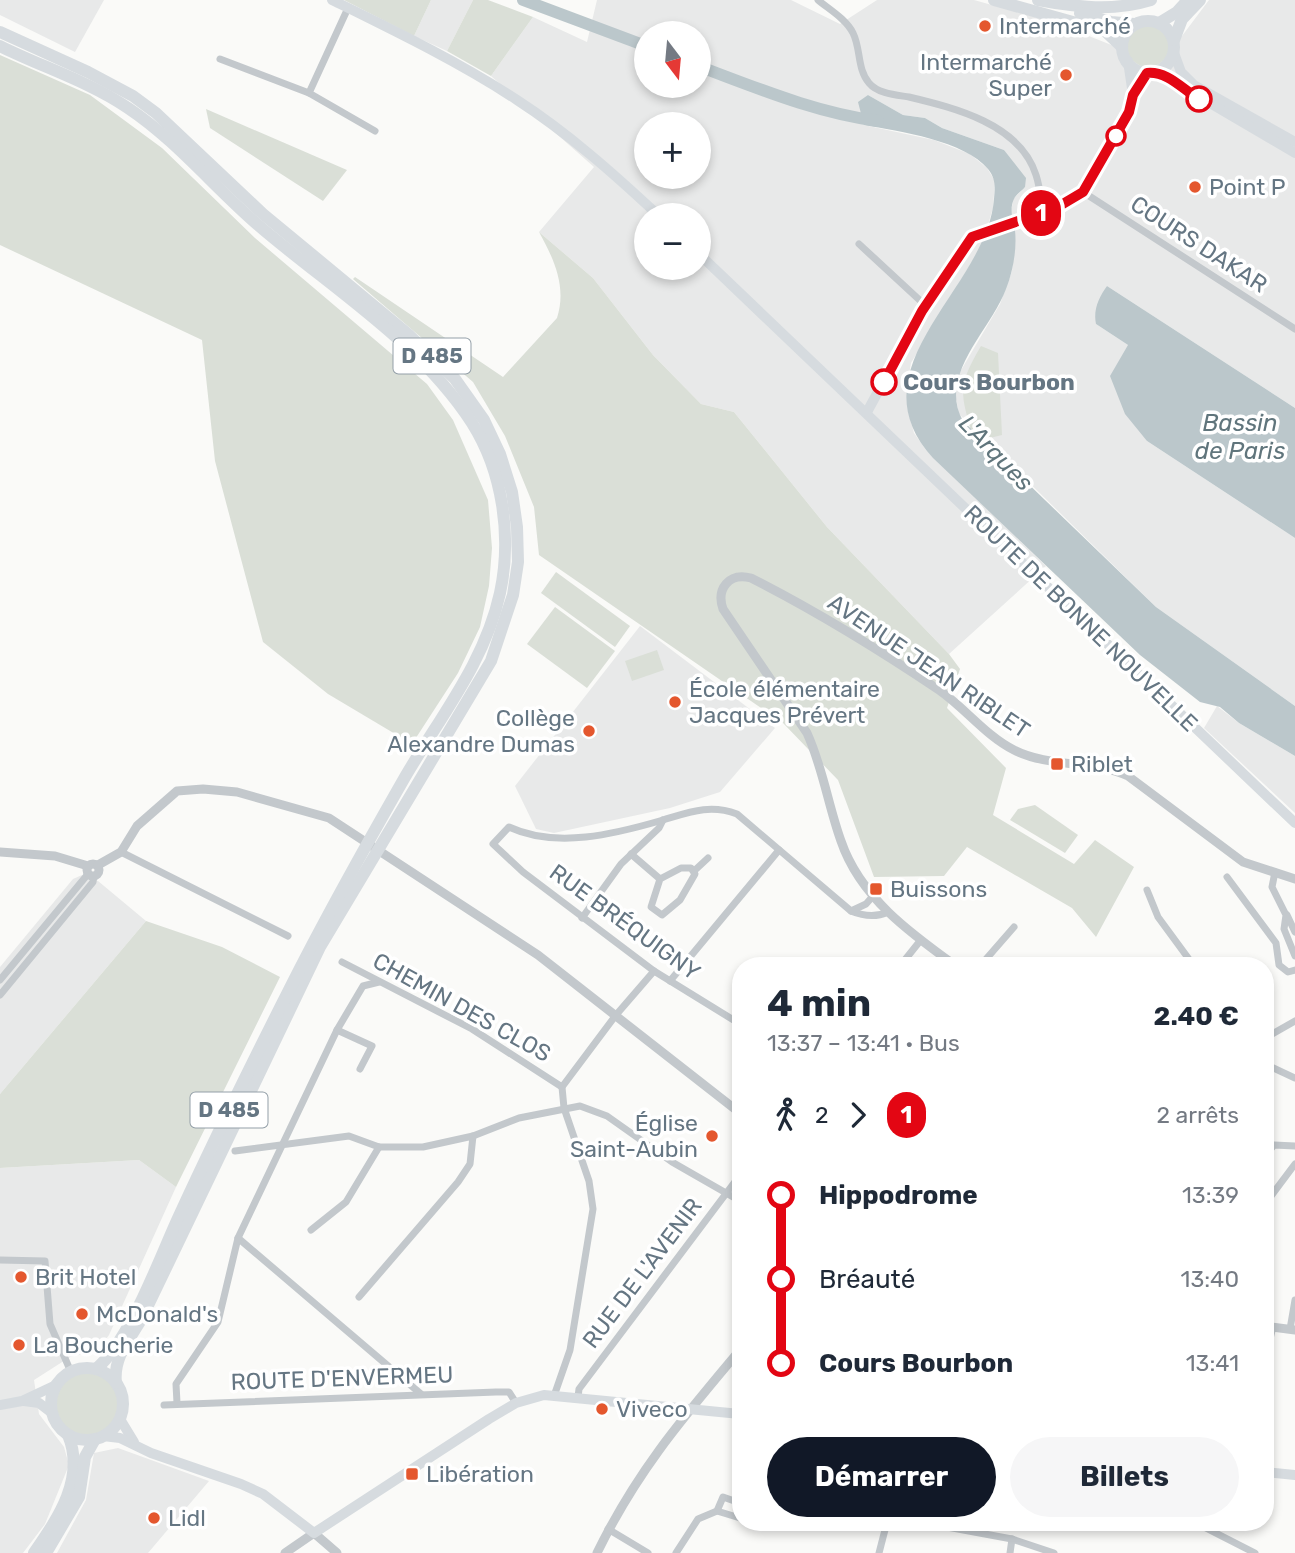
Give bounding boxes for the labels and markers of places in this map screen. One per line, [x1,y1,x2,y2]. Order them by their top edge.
place label: Intermarché [999,12,1131,40]
marker: Intermarché [977,18,993,34]
place label: Intermarché Super [920,48,1052,102]
marker: Intermarché Super [1058,67,1074,83]
unlabelled marker [1186,86,1212,112]
unlabelled marker [1106,126,1126,146]
place label: Point P [1209,173,1286,201]
marker: Point P [1187,179,1203,195]
place label: Cours Bourbon [903,368,1075,396]
marker: Cours Bourbon [871,369,897,395]
place label: École élémentaire Jacques Prévert [689,675,880,729]
marker: École élémentaire Jacques Prévert [667,694,683,710]
place label: Collège Alexandre Dumas [387,704,575,758]
marker: Collège Alexandre Dumas [581,723,597,739]
place label: Riblet [1071,750,1133,778]
marker: Riblet [1049,756,1065,772]
place label: Buissons [890,875,987,903]
marker: Buissons [868,881,884,897]
place label: Église Saint-Aubin [570,1109,698,1163]
marker: Église Saint-Aubin [704,1128,720,1144]
place label: Brit Hotel [35,1263,136,1291]
marker: Brit Hotel [13,1269,29,1285]
place label: McDonald's [96,1300,218,1328]
marker: McDonald's [74,1306,90,1322]
place label: La Boucherie [33,1331,173,1359]
marker: La Boucherie [11,1337,27,1353]
place label: Viveco [616,1395,688,1423]
marker: Viveco [594,1401,610,1417]
place label: Libération [426,1460,534,1488]
marker: Libération [404,1466,420,1482]
place label: Lidl [168,1504,206,1532]
marker: Lidl [146,1510,162,1526]

